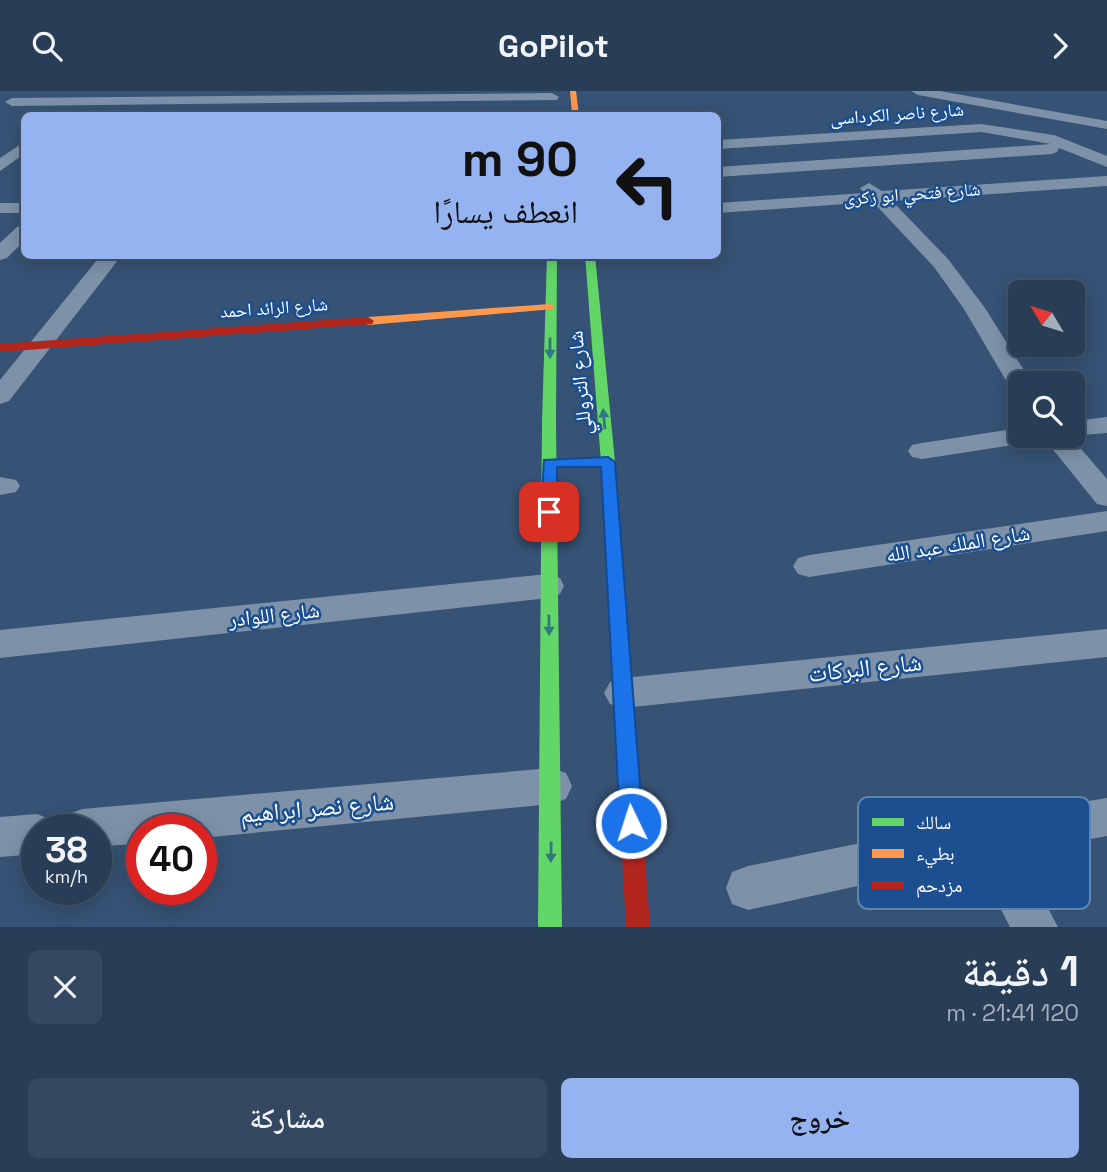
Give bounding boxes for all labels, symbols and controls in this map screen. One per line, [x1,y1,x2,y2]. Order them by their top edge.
text: GoPilot [498,26,609,66]
icon: search [28,27,66,65]
icon: forward [1041,27,1079,65]
street label: شارع ناصر الكرداسى [829,97,965,130]
text: 90 m [462,128,578,190]
icon: left [602,140,693,231]
street label: شارع فتحي ابو زكرى [843,177,981,213]
text: انعطف يسارًا [434,192,578,232]
north arrow [1008,280,1085,357]
map controls [1008,280,1085,448]
street label: شارع الرائد احمد [219,292,329,323]
street label: شارع التروللي [561,329,601,436]
one-way arrow [544,337,556,359]
button: search [1008,371,1085,448]
one-way arrow [598,408,609,430]
pin [519,482,579,542]
icon: arrive [530,493,568,531]
street label: شارع الملك عبد الله [884,519,1032,568]
street label: شارع اللوادر [226,596,321,633]
one-way arrow [543,614,555,636]
street label: شارع البركات [807,646,923,689]
street label: شارع نصر ابراهيم [239,785,395,831]
position arrow [594,786,668,860]
legend [858,797,1090,909]
text: سالك [916,810,951,835]
speed limit sign: 40 [126,814,217,905]
text: 38 [45,828,88,872]
one-way arrow [545,841,557,863]
text: بطيء [916,841,955,869]
text: km/h [45,865,88,888]
text: مزدحم [916,873,962,898]
text: 1 دقيقة [962,945,1079,998]
button: close [28,950,102,1024]
text: 120 m · 21:41 [946,998,1079,1028]
button: مشاركة [28,1078,547,1158]
button: خروج [561,1078,1079,1158]

